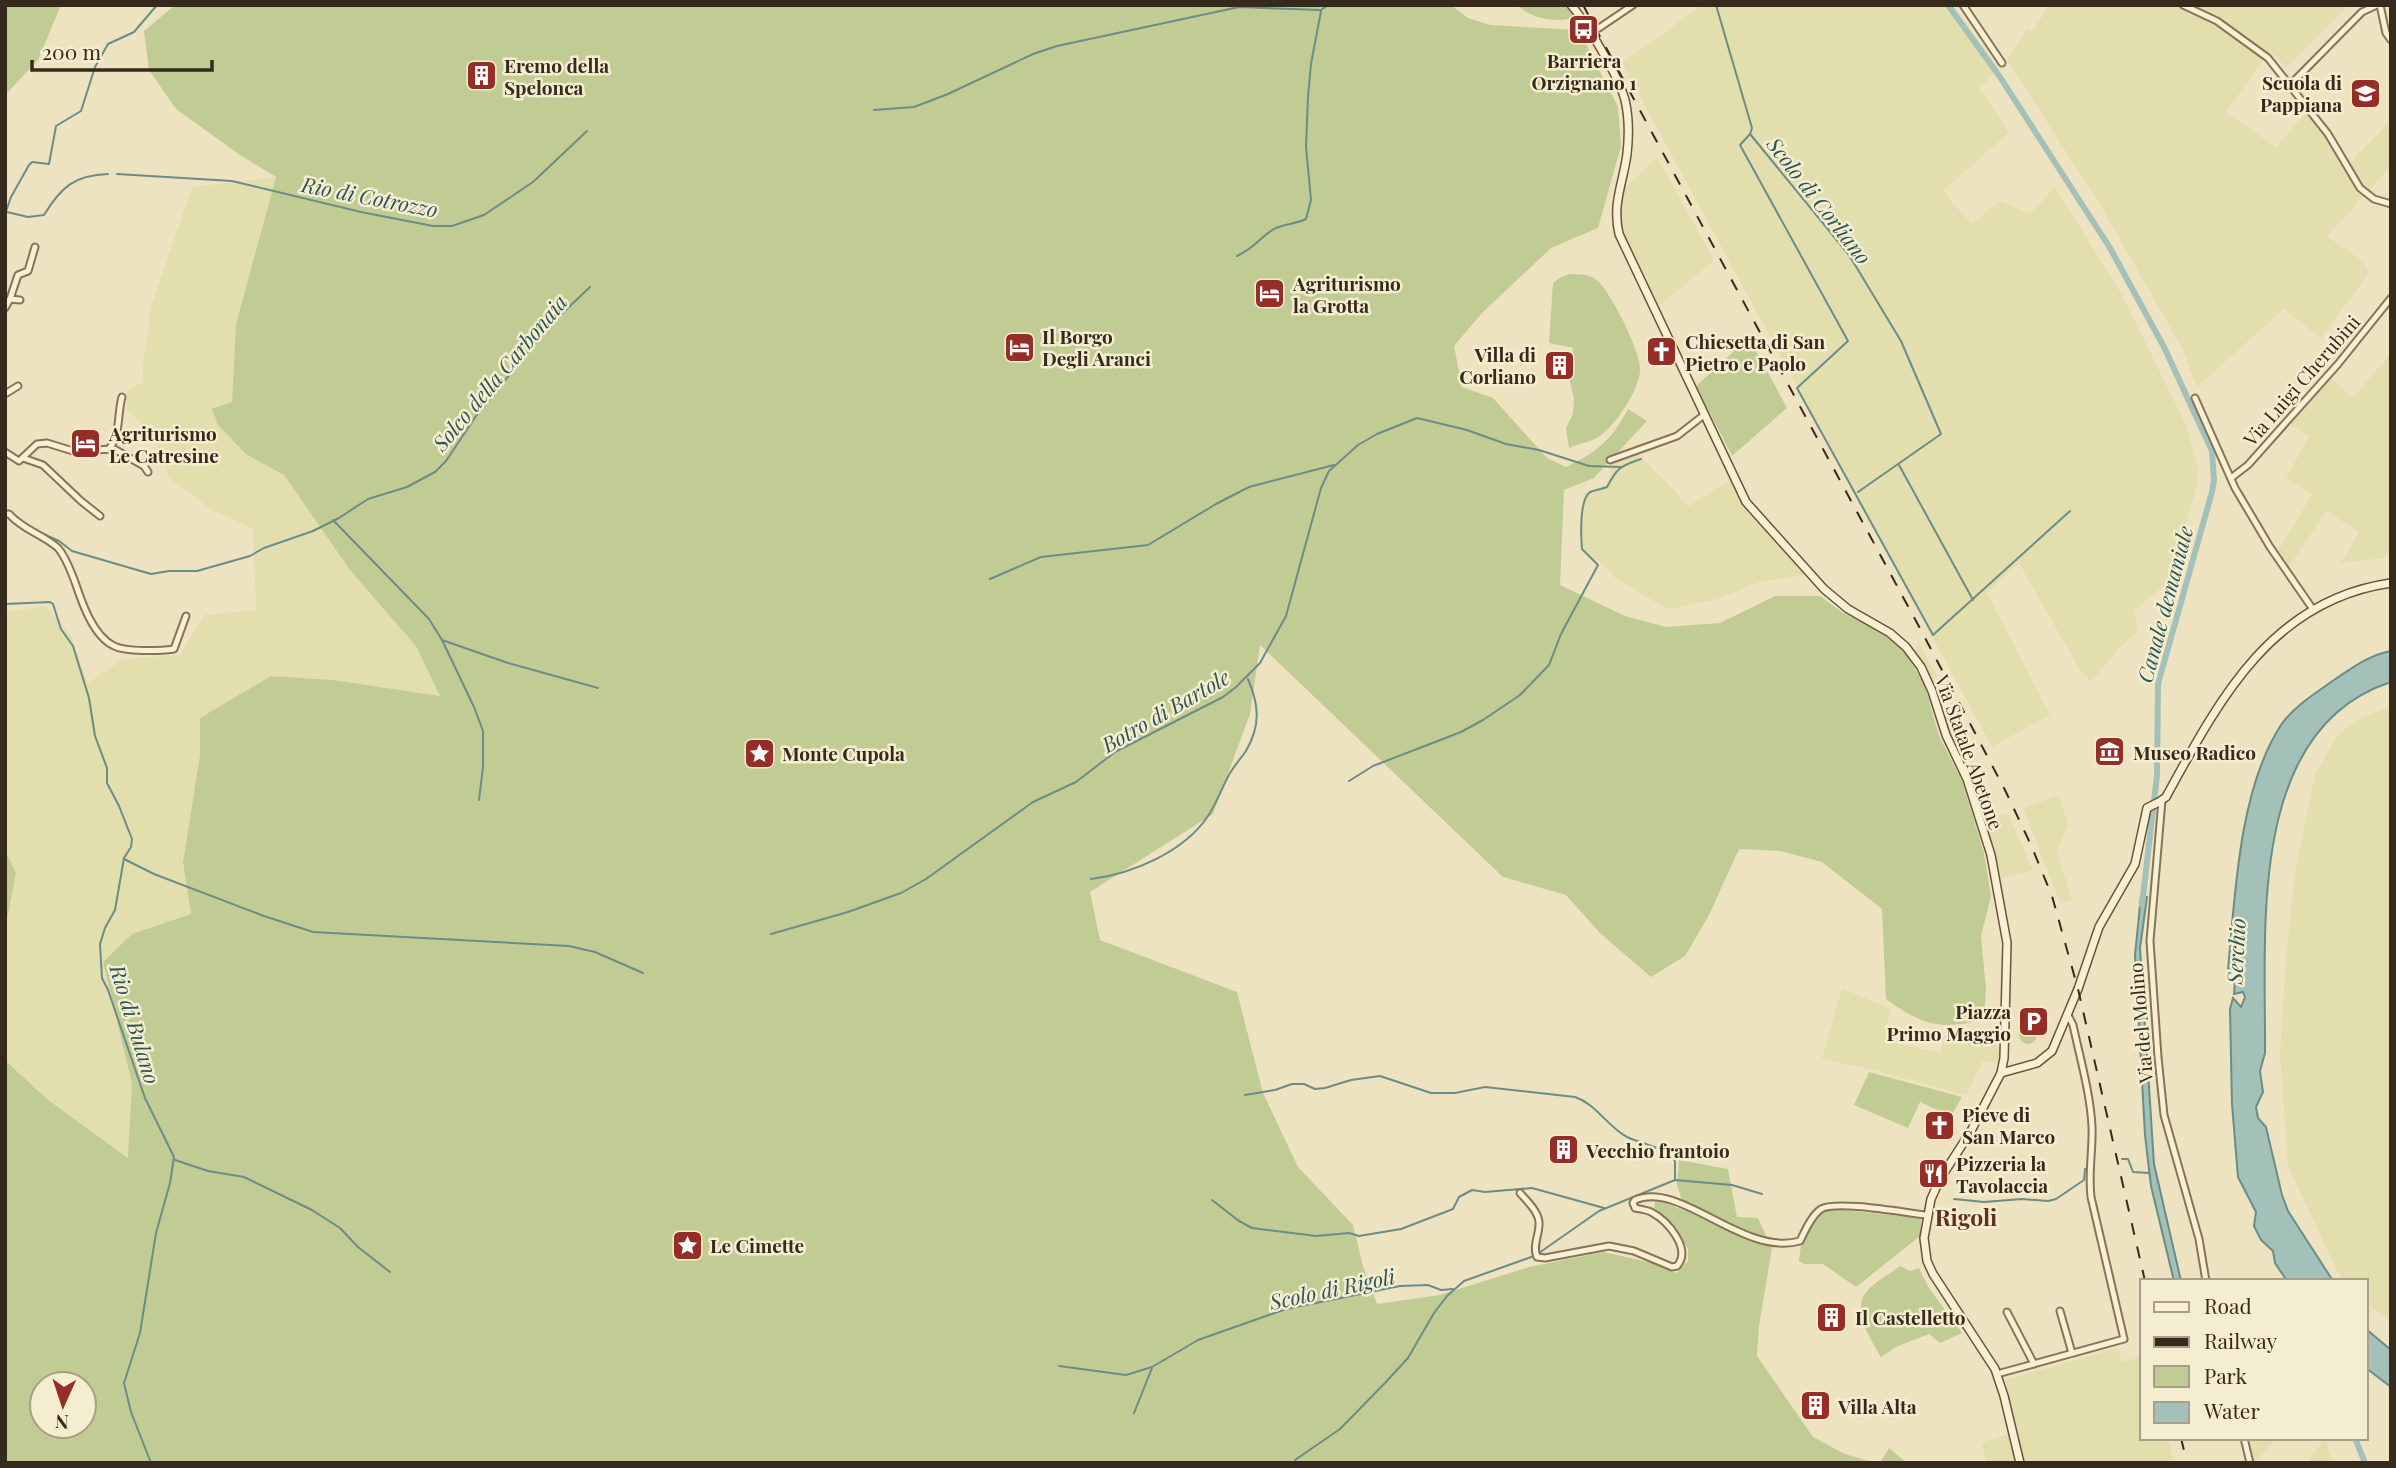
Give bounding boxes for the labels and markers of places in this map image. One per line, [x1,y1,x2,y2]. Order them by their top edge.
bus stop icon: Barriera Orzignano 1 [1567,12,1601,46]
place label: Barriera Orzignano 1 [1531,47,1637,95]
place label: Eremo della Spelonca [504,52,609,100]
building icon: Eremo della Spelonca [464,59,498,93]
place label: Scuola di Pappiana [2260,69,2342,117]
school or university icon: Scuola di Pappiana [2348,76,2382,110]
place label: Agriturismo la Grotta [1292,270,1401,318]
hotel icon: Agriturismo la Grotta [1253,277,1287,311]
place label: Il Borgo Degli Aranci [1042,323,1151,371]
place label: Chiesetta di San Pietro e Paolo [1685,328,1826,376]
hotel icon: Il Borgo Degli Aranci [1002,330,1036,364]
church icon: Chiesetta di San Pietro e Paolo [1645,335,1679,369]
place label: Villa di Corliano [1459,341,1536,389]
building icon: Villa di Corliano [1542,348,1576,382]
place label: Agriturismo Le Catresine [108,420,219,468]
hotel icon: Agriturismo Le Catresine [69,427,103,461]
museum icon: Museo Radico [2093,735,2127,769]
place icon: Monte Cupola [742,736,776,770]
place label: Museo Radico [2133,739,2256,765]
place label: Monte Cupola [782,740,905,766]
place label: Piazza Primo Maggio [1887,998,2011,1046]
parking icon: Piazza Primo Maggio [2017,1005,2051,1039]
place label: Pieve di San Marco [1962,1101,2055,1149]
church icon: Pieve di San Marco [1922,1108,1956,1142]
building icon: Vecchio frantoio [1546,1133,1580,1167]
place label: Vecchio frantoio [1585,1137,1730,1163]
place label: Pizzeria la Tavolaccia [1956,1150,2048,1198]
restaurant icon: Pizzeria la Tavolaccia [1916,1157,1950,1191]
place icon: Le Cimette [670,1228,704,1262]
place label: Le Cimette [710,1232,804,1258]
building icon: Il Castelletto [1815,1300,1849,1334]
place label: Il Castelletto [1855,1304,1966,1330]
building icon: Villa Alta [1798,1389,1832,1423]
place label: Villa Alta [1837,1393,1917,1419]

